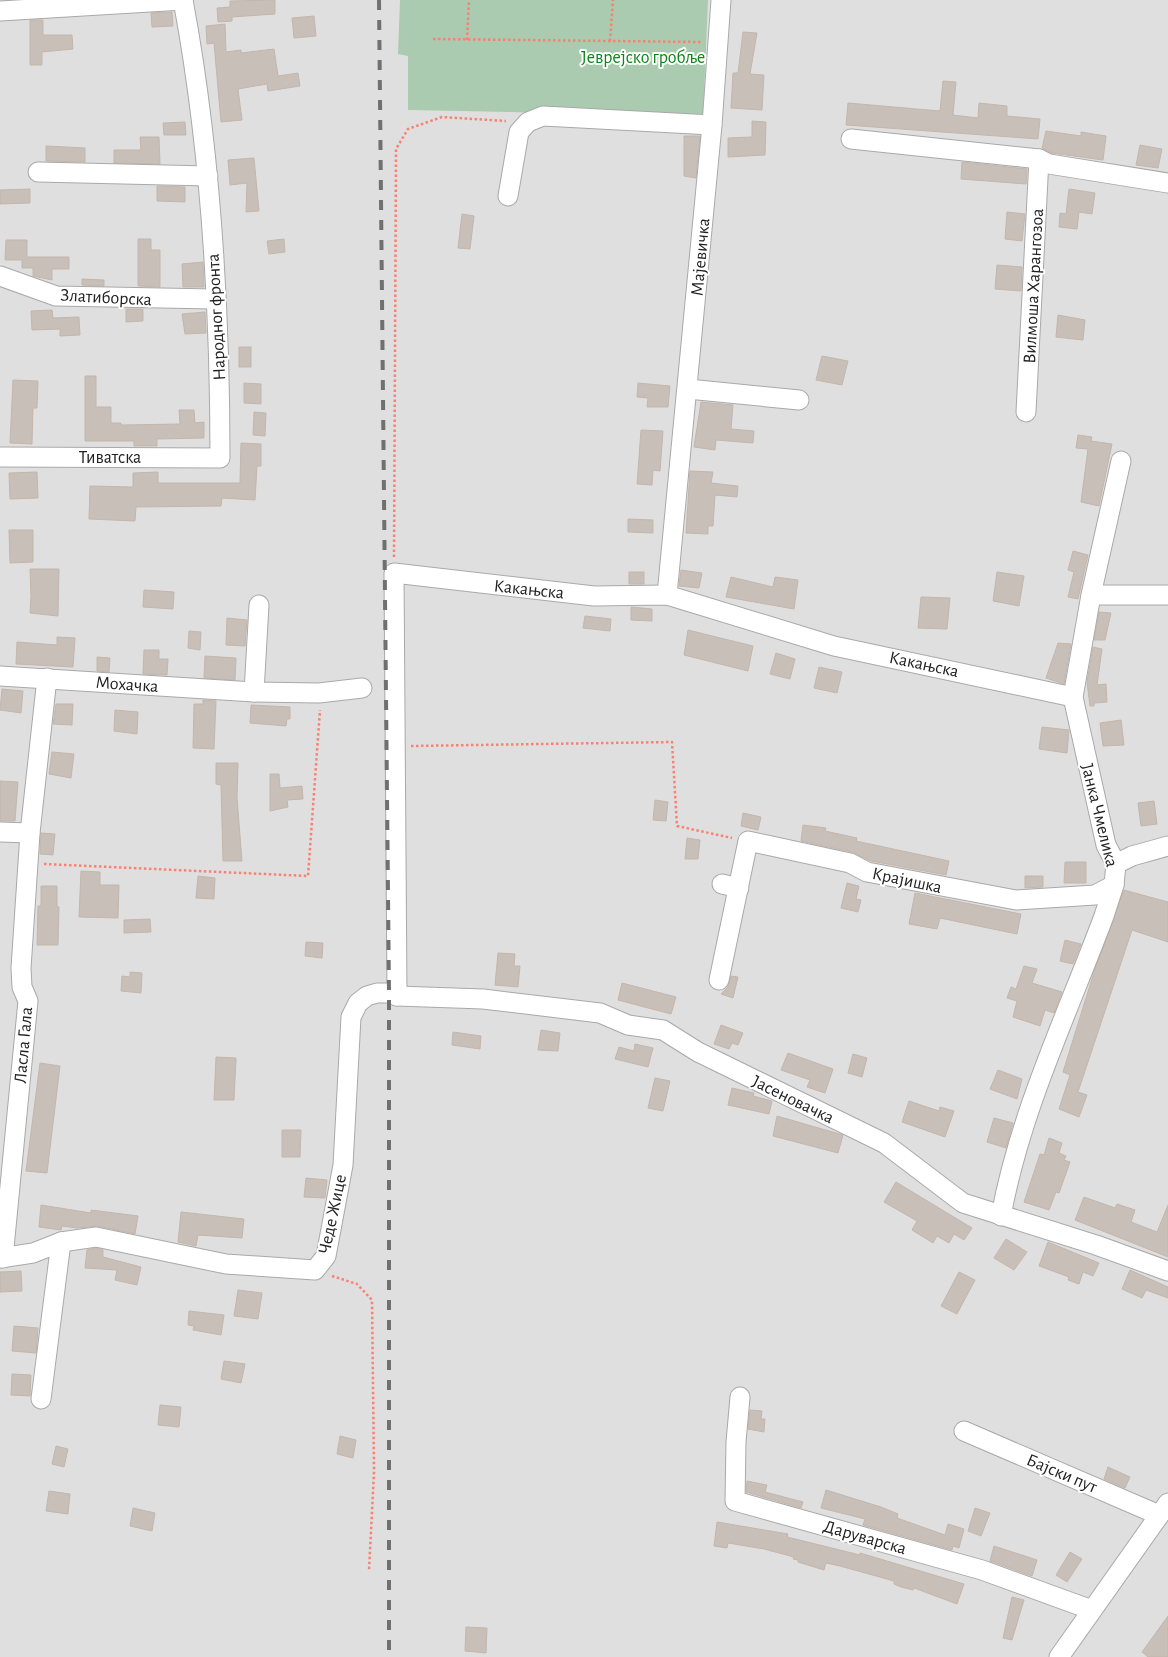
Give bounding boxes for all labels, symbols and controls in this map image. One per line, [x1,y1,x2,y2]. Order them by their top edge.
park label: Јеврејско гробље [581,48,705,67]
street label: Вилмоша Харангозоа [1021,208,1047,364]
street label: Мајевичка [689,217,713,297]
street label: Народног фронта [205,253,229,381]
street label: Златиборска [60,286,152,309]
street label: Тиватска [79,449,141,467]
street label: Какањска [493,577,565,603]
street label: Какањска [887,649,960,681]
street label: Мохачка [95,674,159,696]
street label: Јанка Чмелика [1077,762,1121,869]
street label: Крајишка [870,865,943,897]
street label: Ласла Гала [12,1006,36,1084]
street label: Јасеновачка [749,1072,836,1127]
street label: Чеде Жице [316,1173,350,1256]
street label: Бајски пут [1024,1451,1100,1497]
street label: Даруварска [821,1518,908,1558]

